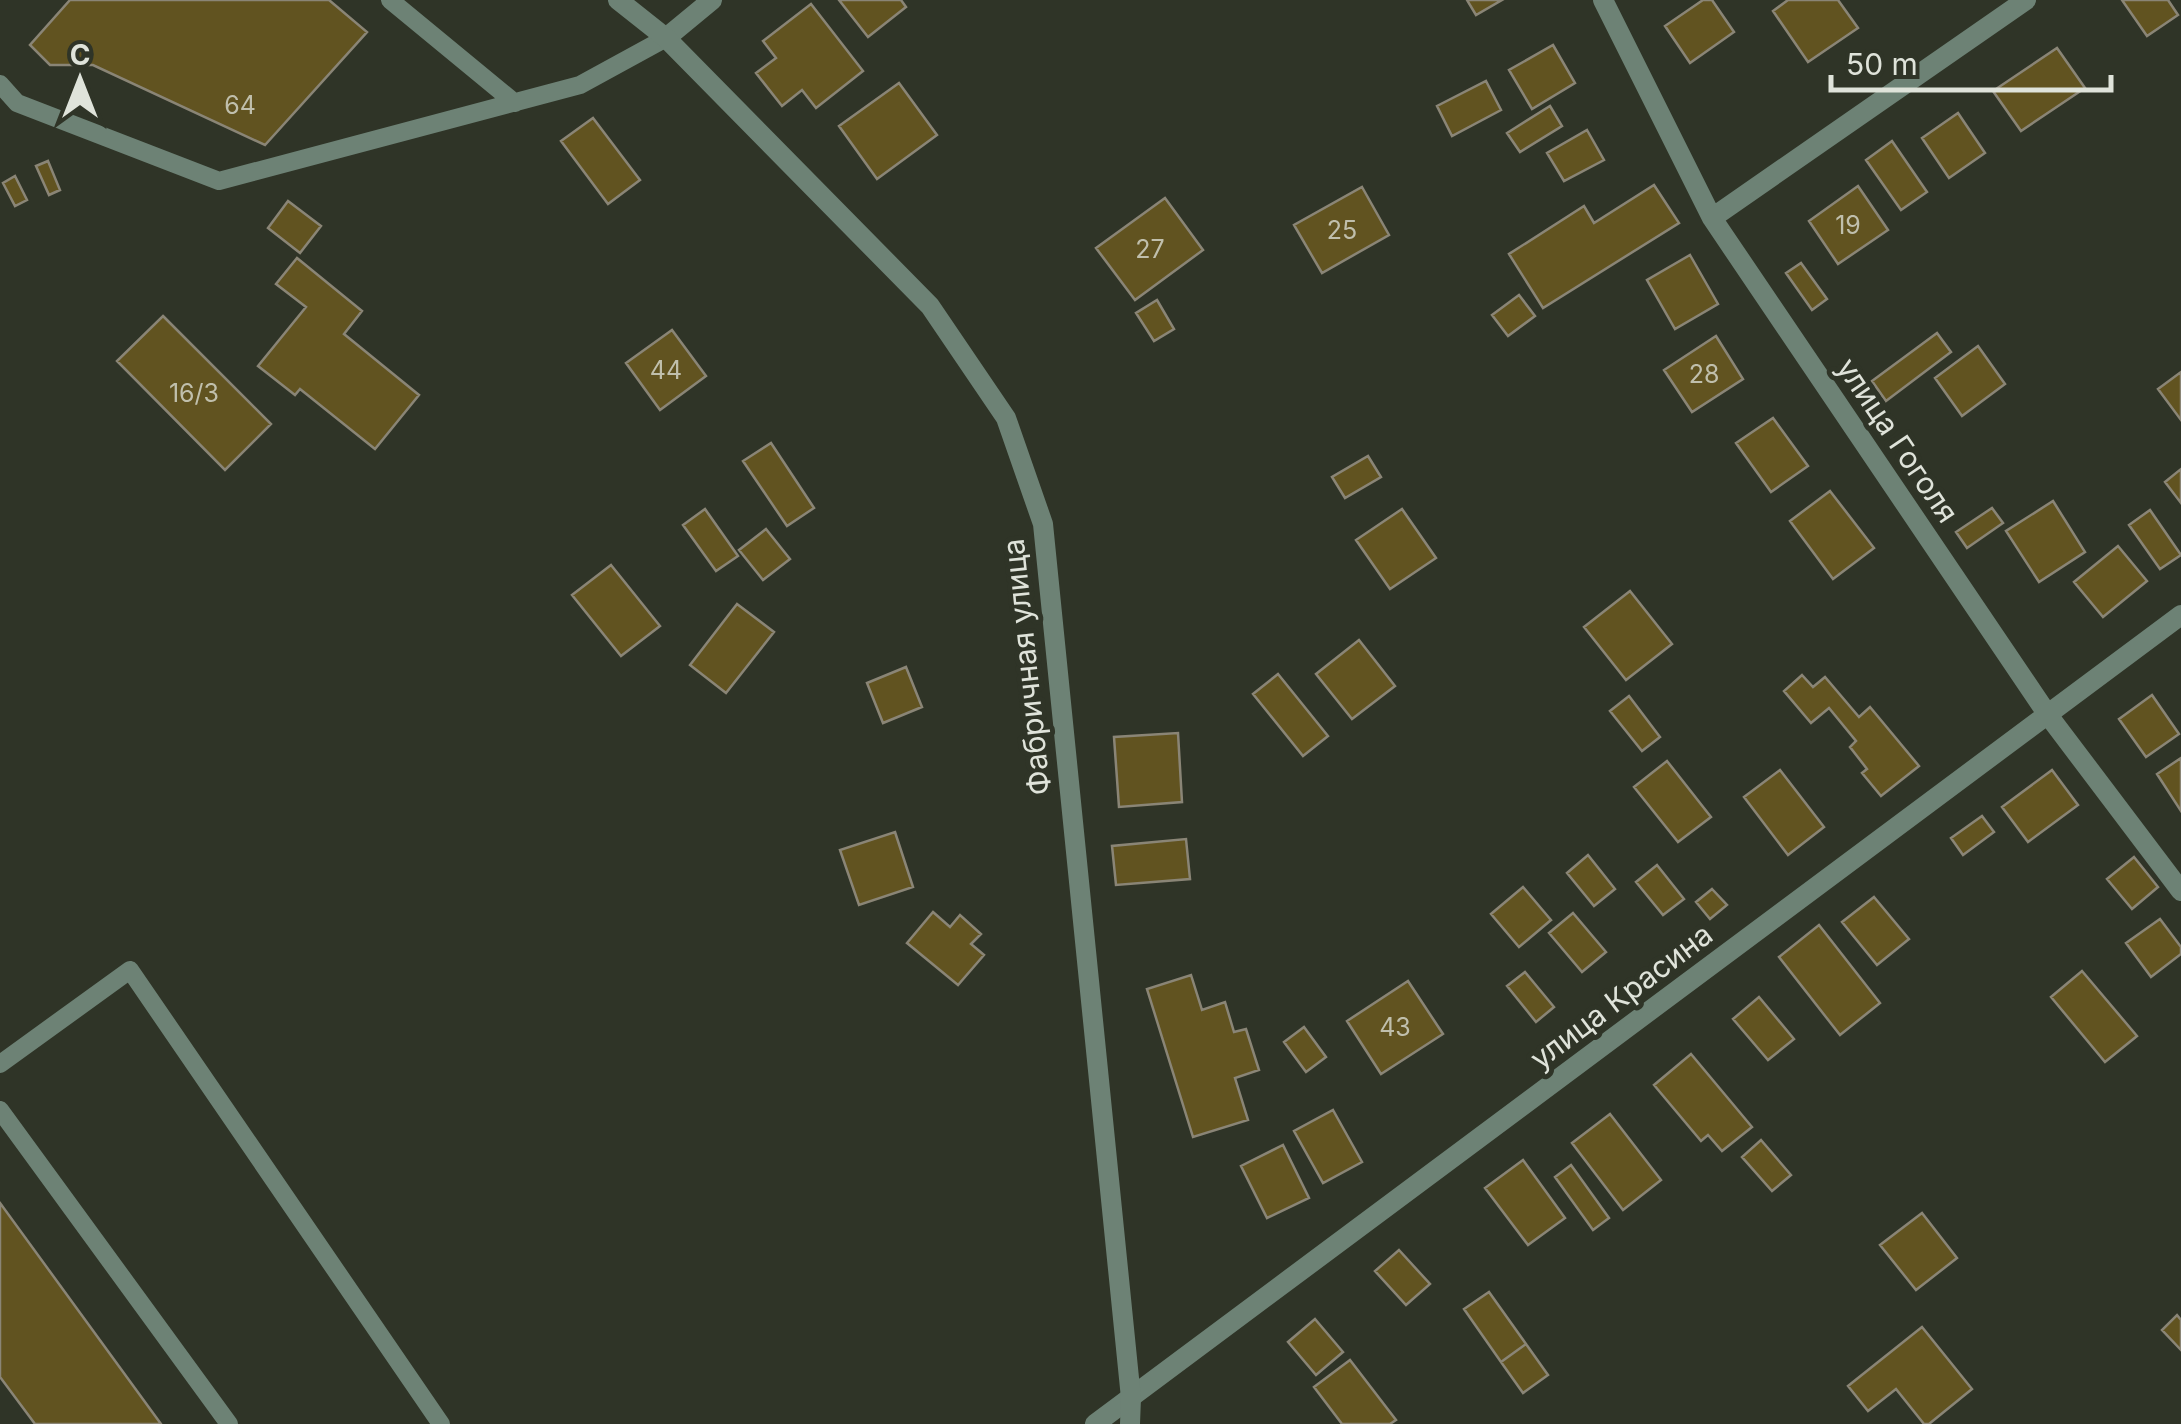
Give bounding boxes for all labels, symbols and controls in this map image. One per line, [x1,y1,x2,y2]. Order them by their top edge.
north arrow [30,30,130,130]
scale bar [1831,30,2111,92]
text: С [70,38,90,72]
text: 50 m [1846,46,1918,82]
house number: 64 [224,90,256,120]
house number: 19 [1835,210,1861,240]
house number: 25 [1327,215,1357,245]
house number: 27 [1135,234,1165,264]
street label: улица Гоголя [1830,351,1966,529]
house number: 44 [650,355,682,385]
house number: 28 [1689,359,1719,389]
house number: 16/3 [169,378,219,408]
street label: Фабричная улица [995,537,1057,797]
street label: улица Красина [1523,916,1719,1076]
house number: 43 [1379,1012,1411,1042]

